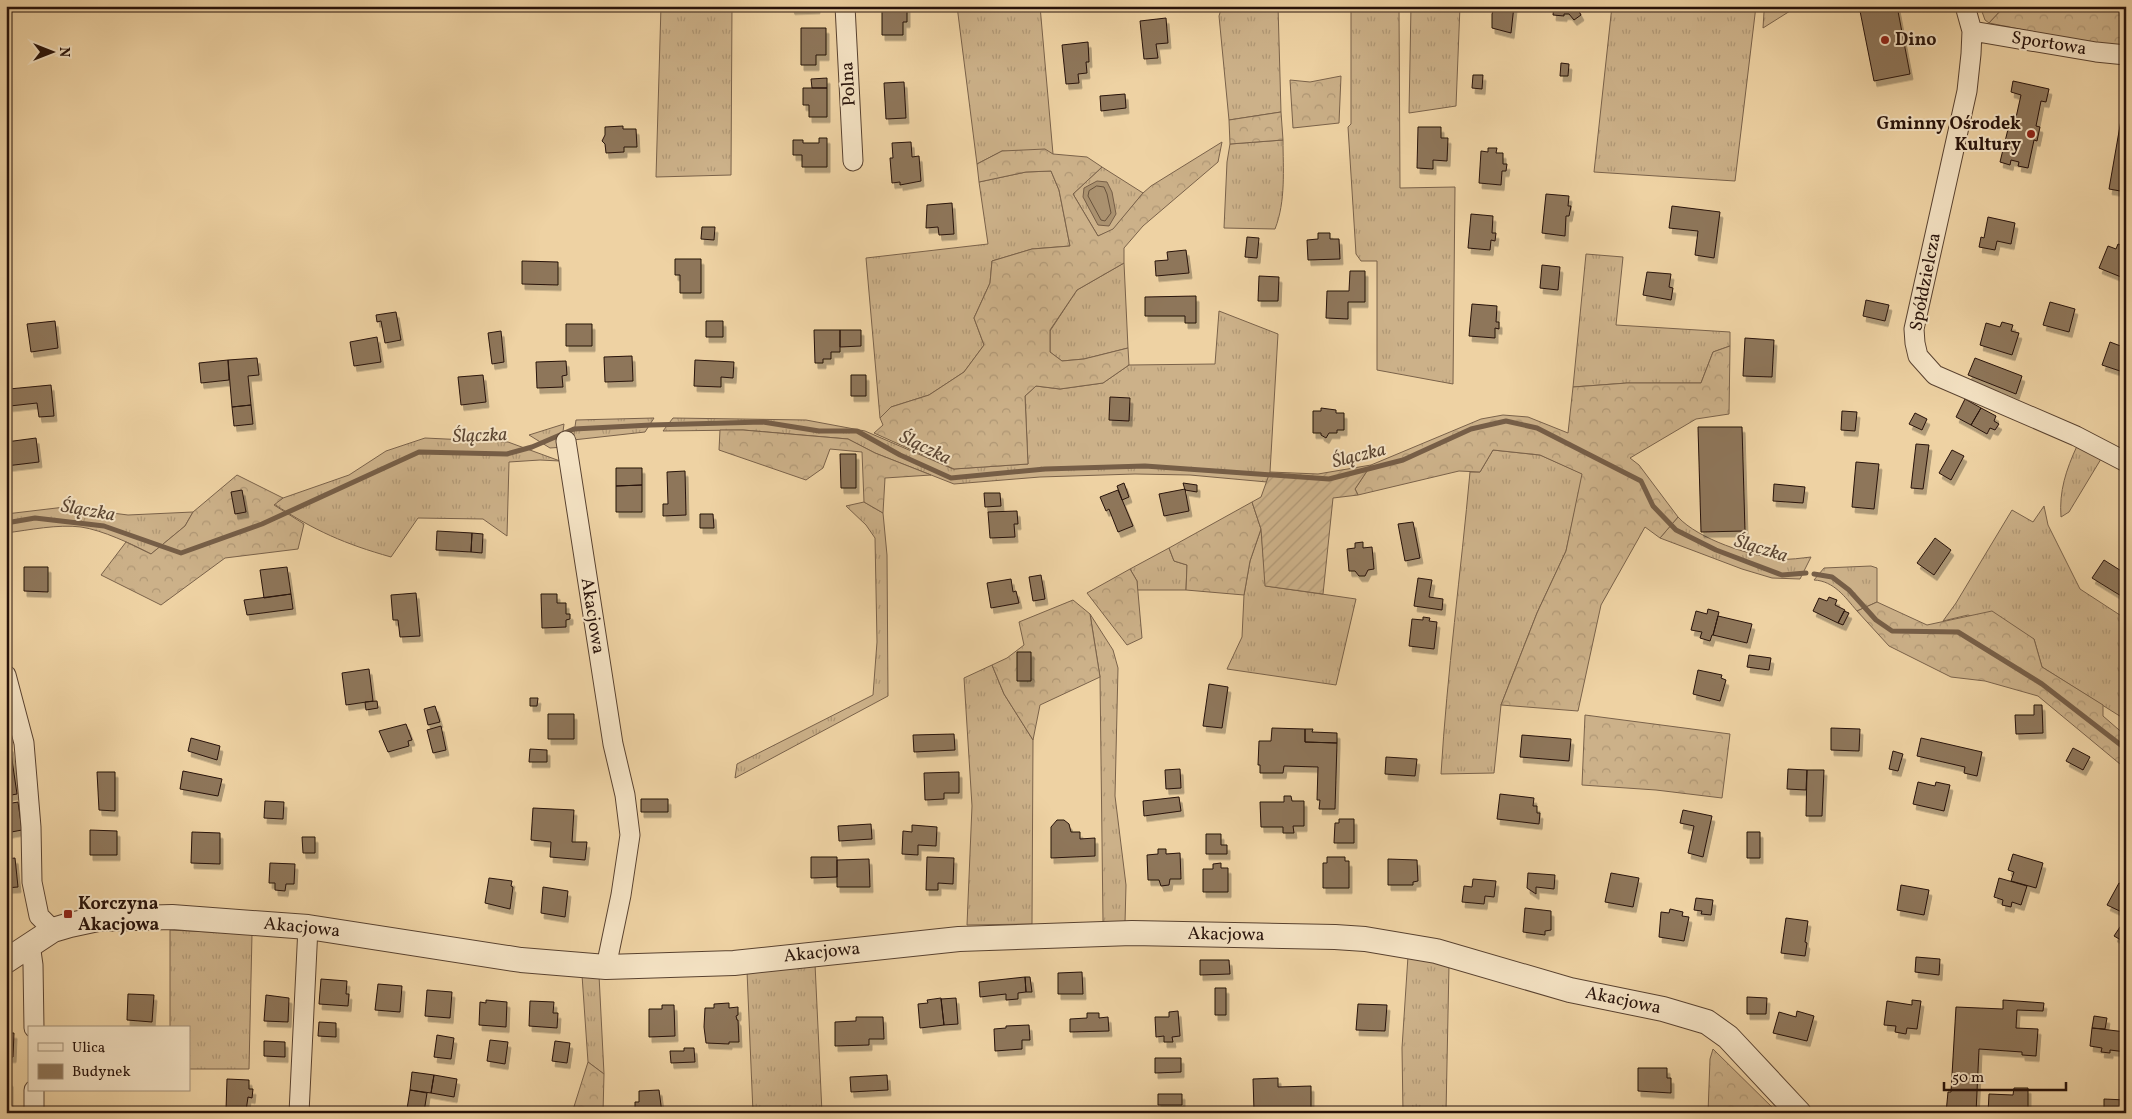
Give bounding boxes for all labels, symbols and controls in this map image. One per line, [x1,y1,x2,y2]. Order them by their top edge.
street label: Sportowa [2010,26,2088,62]
north arrow [28,28,78,78]
place label: Dino [1895,28,1936,53]
marker: Dino [1879,34,1891,46]
text: N [54,47,73,57]
street label: Polna [835,61,863,107]
place label: Gminny Ośrodek Kultury [1877,112,2021,158]
marker: Gminny Ośrodek Kultury [2025,128,2037,140]
street label: Spółdzielcza [1904,231,1948,333]
water label: Ślączka [452,422,508,450]
water label: Ślączka [895,424,955,472]
water label: Ślączka [1329,437,1389,475]
water label: Ślączka [59,493,117,529]
water label: Ślączka [1731,529,1791,569]
street label: Akacjowa [574,576,610,656]
place label: Korczyna Akacjowa [78,892,159,938]
marker: Korczyna Akacjowa [62,908,74,920]
street label: Akacjowa [262,912,342,944]
street label: Akacjowa [1187,922,1265,948]
street label: Akacjowa [782,937,862,969]
street label: Akacjowa [1583,981,1663,1021]
legend [28,1026,190,1092]
text: Ulica [72,1038,105,1059]
scale bar [1944,1059,2067,1091]
text: Budynek [72,1062,131,1083]
text: 50 m [1952,1068,1984,1089]

